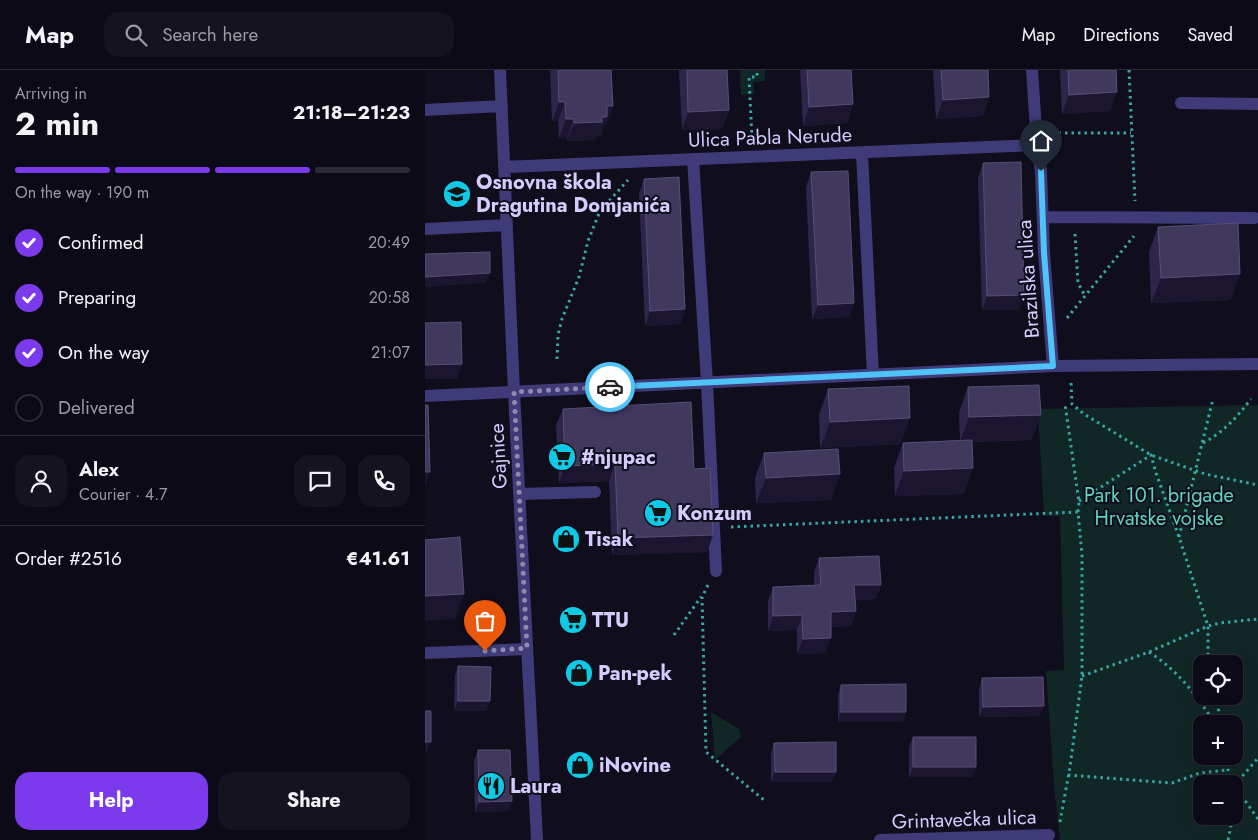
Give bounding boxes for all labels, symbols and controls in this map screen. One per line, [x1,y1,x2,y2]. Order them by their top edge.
search box [104,12,454,57]
text: Map [25,17,74,52]
icon: search [122,21,150,49]
text: Search here [162,21,258,48]
text: Map [1022,22,1055,48]
text: Directions [1083,22,1159,48]
text: Saved [1187,22,1233,48]
text: Arriving in [15,82,87,105]
text: 21:18–21:23 [293,99,410,126]
text: 2 min [15,101,99,147]
street label: Ulica Pabla Nerude [688,120,852,155]
pin [1020,120,1062,171]
icon: home [1027,127,1055,155]
place label: Osnovna škola Dragutina Domjanića [476,168,670,220]
school or university icon: Osnovna škola Dragutina Domjanića [442,179,472,209]
text: On the way · 190 m [15,181,149,204]
street label: Brazilska ulica [1010,219,1047,339]
icon: check [15,229,43,257]
text: Confirmed [58,229,144,256]
text: 20:49 [368,231,410,254]
icon: check [15,284,43,312]
text: Preparing [58,284,136,311]
text: 20:58 [369,286,410,309]
icon: check [15,339,43,367]
text: On the way [58,339,149,366]
text: 21:07 [371,341,410,364]
courier [585,362,635,412]
icon: car [596,373,624,401]
text: Delivered [58,394,135,421]
street label: Gajnice [482,422,515,490]
supermarket icon: #njupac [547,442,577,472]
place label: #njupac [581,443,656,472]
button: person [15,455,67,507]
button: chat [294,455,346,507]
button: phone [358,455,410,507]
text: Alex [79,456,119,483]
park label: Park 101. brigade Hrvatske vojske [1084,481,1234,533]
text: Courier · 4.7 [79,483,167,506]
supermarket icon: Konzum [643,498,673,528]
place label: Konzum [677,499,752,528]
shop icon: Tisak [551,524,581,554]
place label: Tisak [585,525,634,554]
text: Order #2516 [15,545,122,572]
text: €41.61 [346,545,410,572]
pin [464,600,506,651]
supermarket icon: TTU [558,605,588,635]
place label: TTU [592,606,629,635]
icon: bag [471,607,499,635]
map controls [1193,655,1243,825]
button: locate [1193,655,1243,705]
shop icon: Pan-pek [564,658,594,688]
place label: Pan-pek [598,659,672,688]
button: + [1193,715,1243,765]
shop icon: iNovine [565,750,595,780]
place label: iNovine [599,751,671,780]
restaurant icon: Laura [476,771,506,801]
button: Help [15,772,208,830]
button: Share [218,772,410,830]
place label: Laura [510,772,562,801]
button: − [1193,775,1243,825]
street label: Grintavečka ulica [891,802,1037,837]

